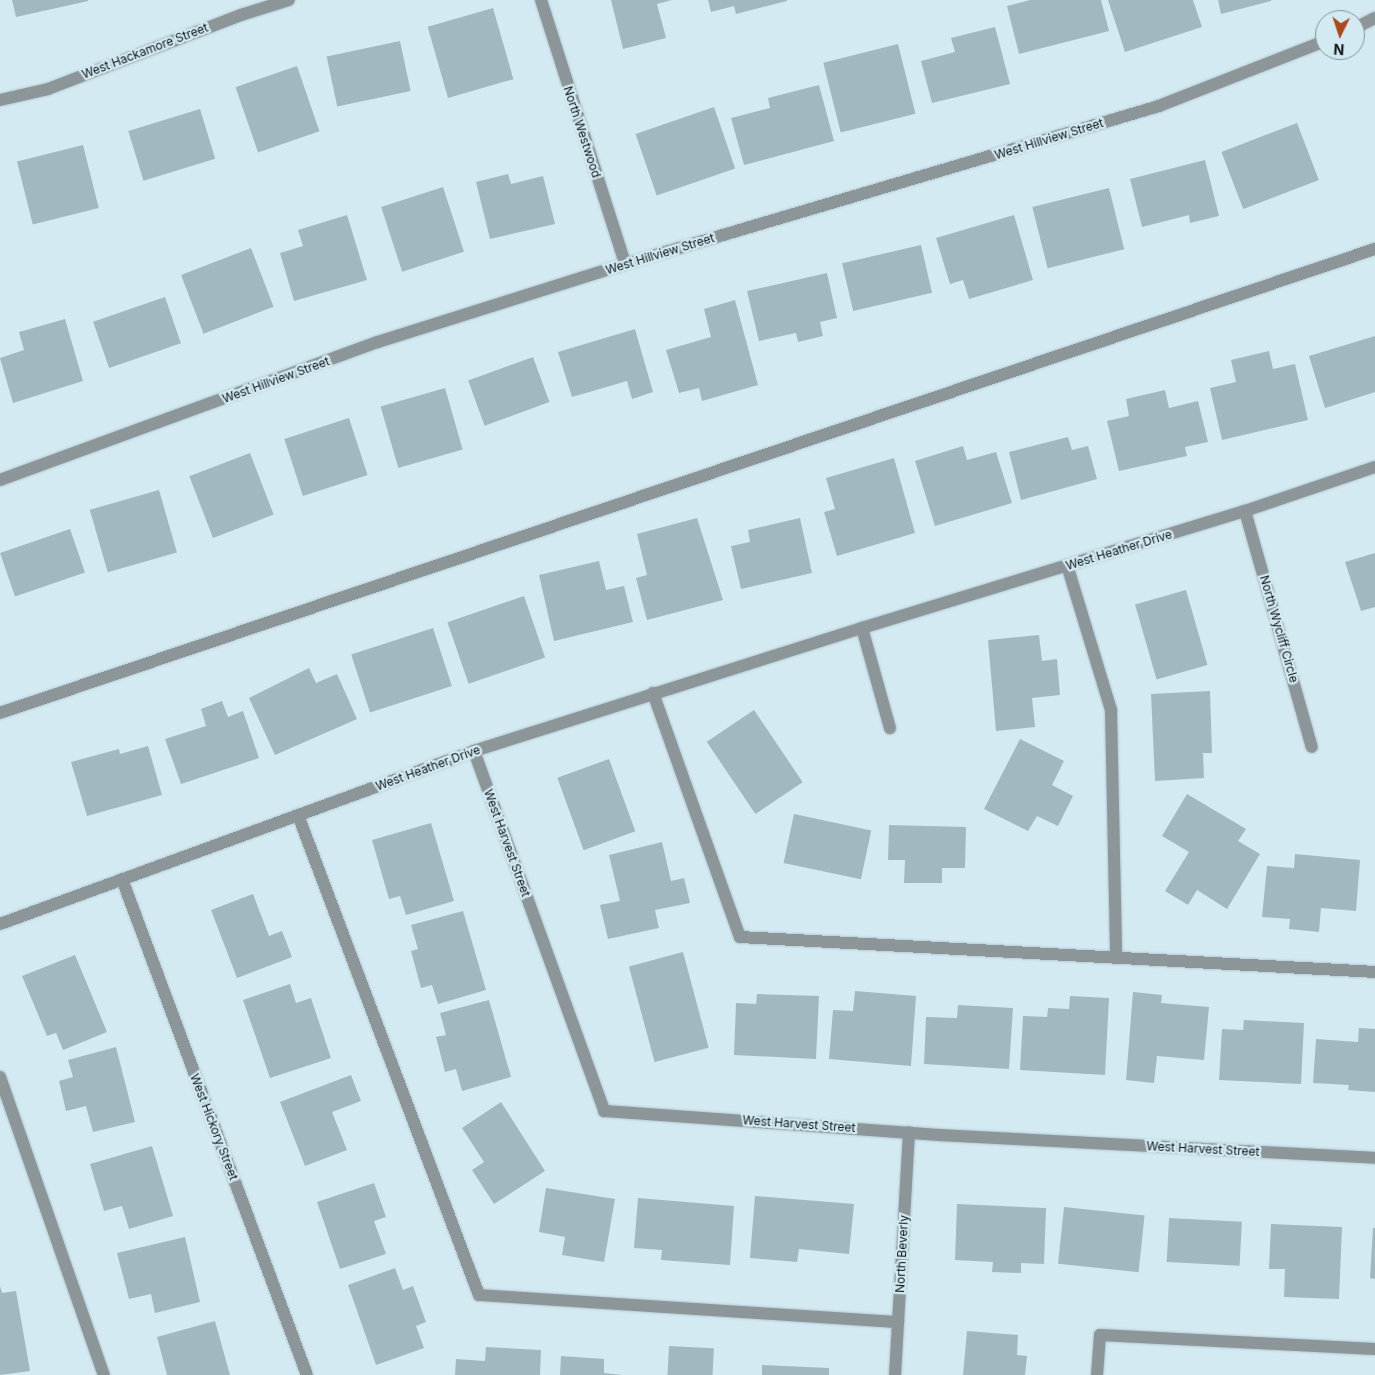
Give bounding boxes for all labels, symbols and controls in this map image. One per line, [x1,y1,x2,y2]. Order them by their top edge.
north arrow [1315,10,1365,60]
street label: West Hackamore Street [80,20,210,82]
text: N [1333,41,1345,58]
street label: North Westwood [560,84,604,180]
street label: West Hillview Street [993,116,1105,162]
street label: West Hillview Street [604,231,716,277]
street label: West Hillview Street [220,354,332,406]
street label: West Heather Drive [1064,527,1174,573]
street label: North Wycliff Circle [1257,574,1301,684]
street label: West Heather Drive [374,742,482,794]
street label: West Harvest Street [481,787,533,899]
street label: West Hickory Street [187,1072,241,1182]
street label: West Harvest Street [742,1113,856,1135]
street label: West Harvest Street [1146,1139,1260,1159]
street label: North Beverly [893,1215,911,1293]

